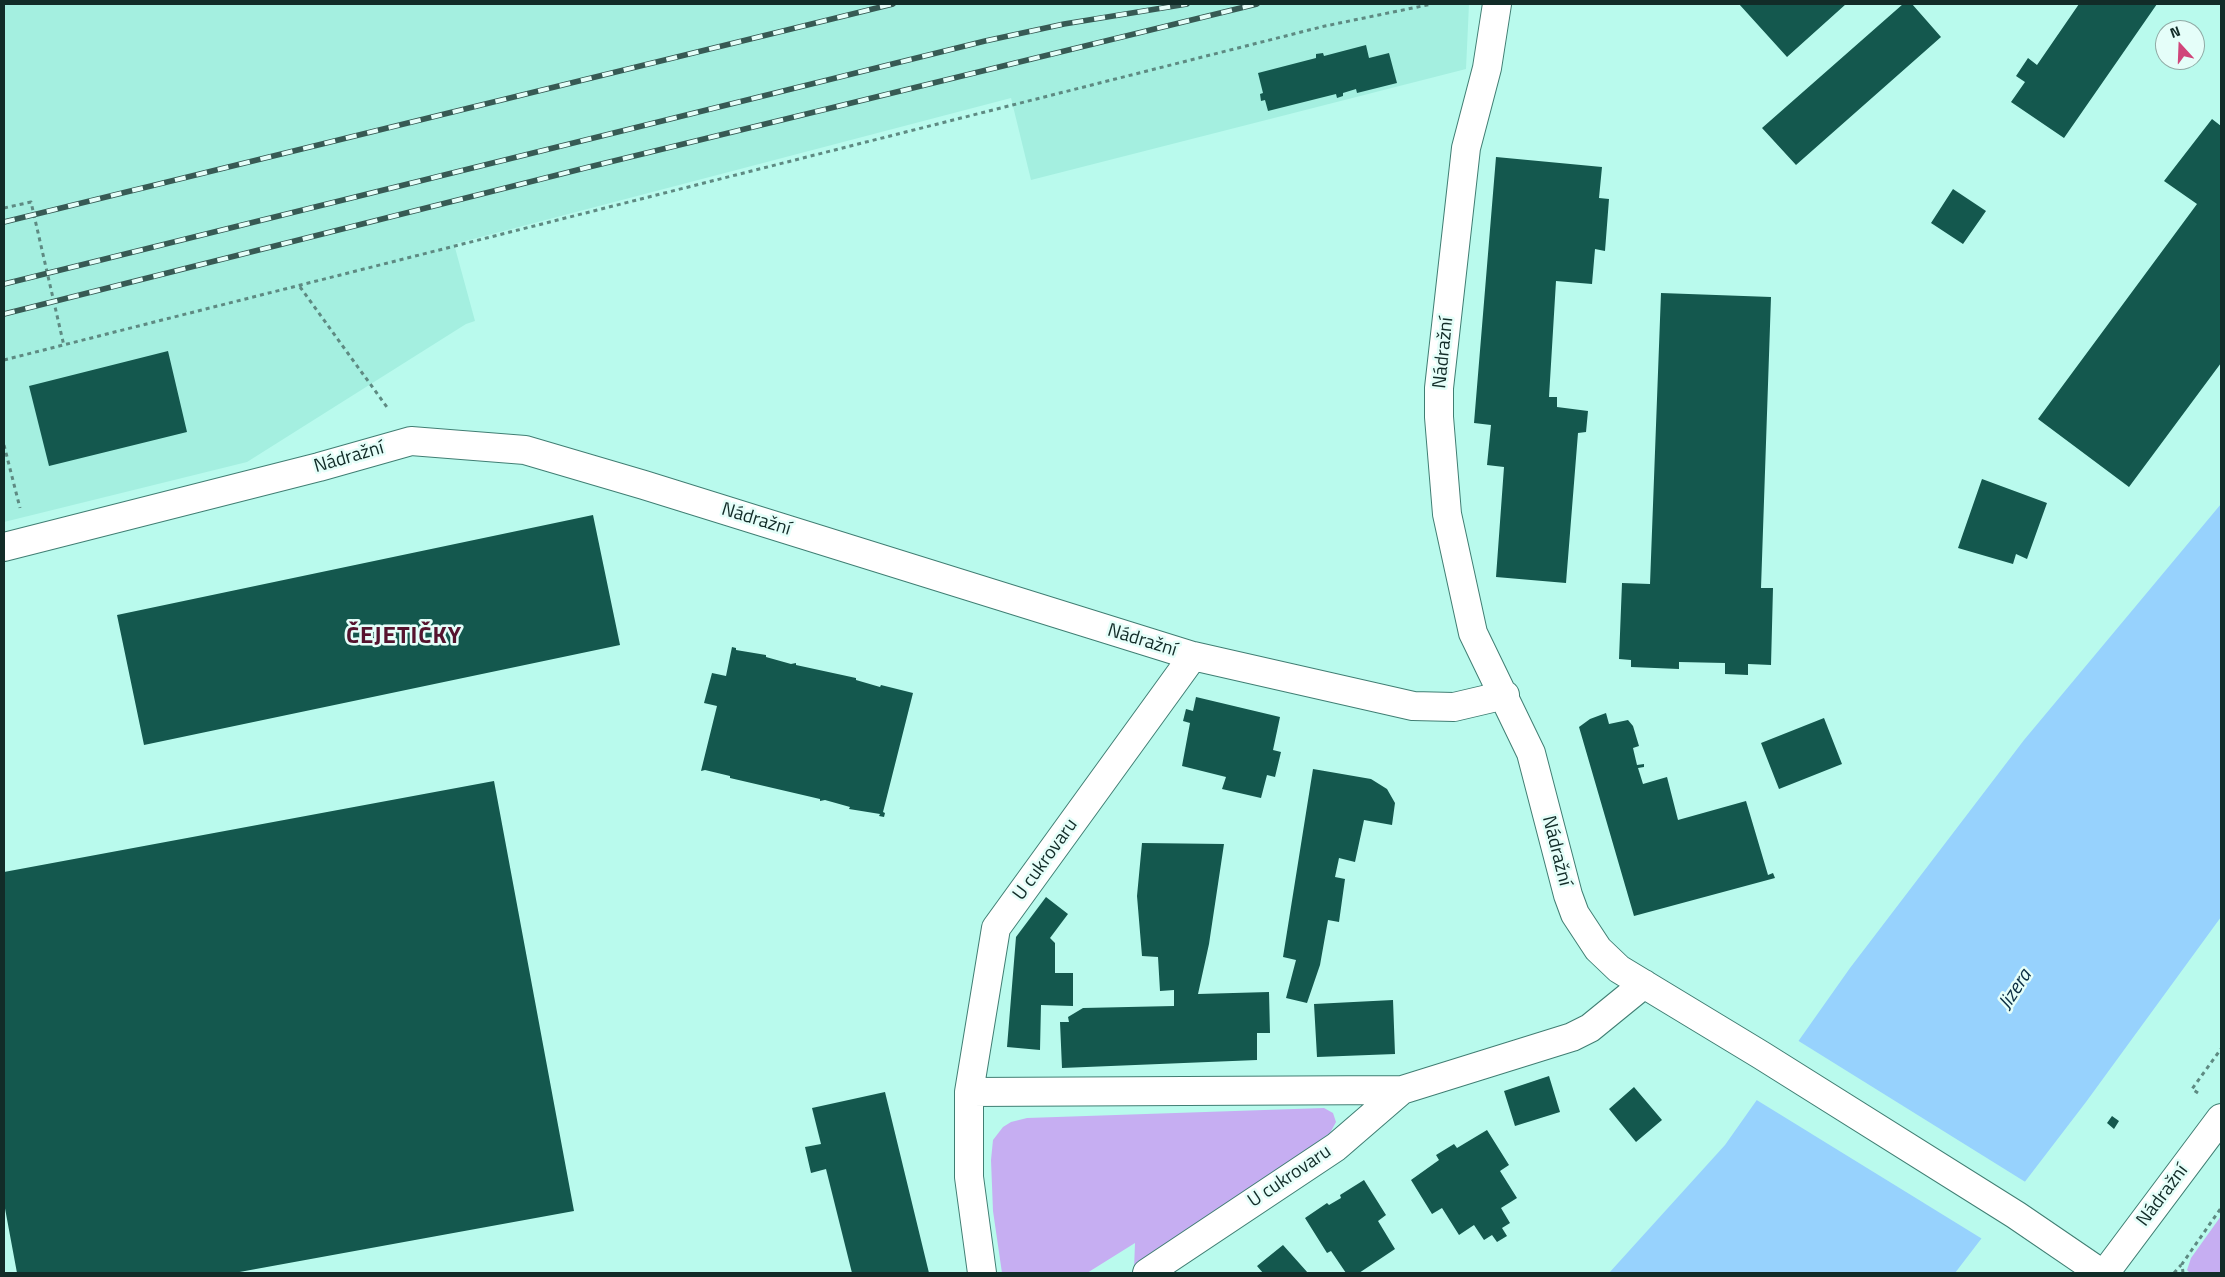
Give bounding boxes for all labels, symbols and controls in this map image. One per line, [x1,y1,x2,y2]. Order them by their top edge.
north arrow [2155,20,2205,70]
text: N [2167,20,2183,43]
street label: Nádražní [1429,316,1459,390]
street label: Nádražní [311,437,387,479]
street label: Nádražní [718,499,794,541]
street label: Nádražní [1104,620,1180,662]
district label: ČEJETIČKY [345,623,463,651]
street label: Nádražní [1536,814,1576,888]
street label: U cukrovaru [1009,815,1083,905]
water label: Jizera [1994,965,2038,1015]
street label: U cukrovaru [1244,1141,1336,1213]
street label: Nádražní [2132,1161,2194,1231]

